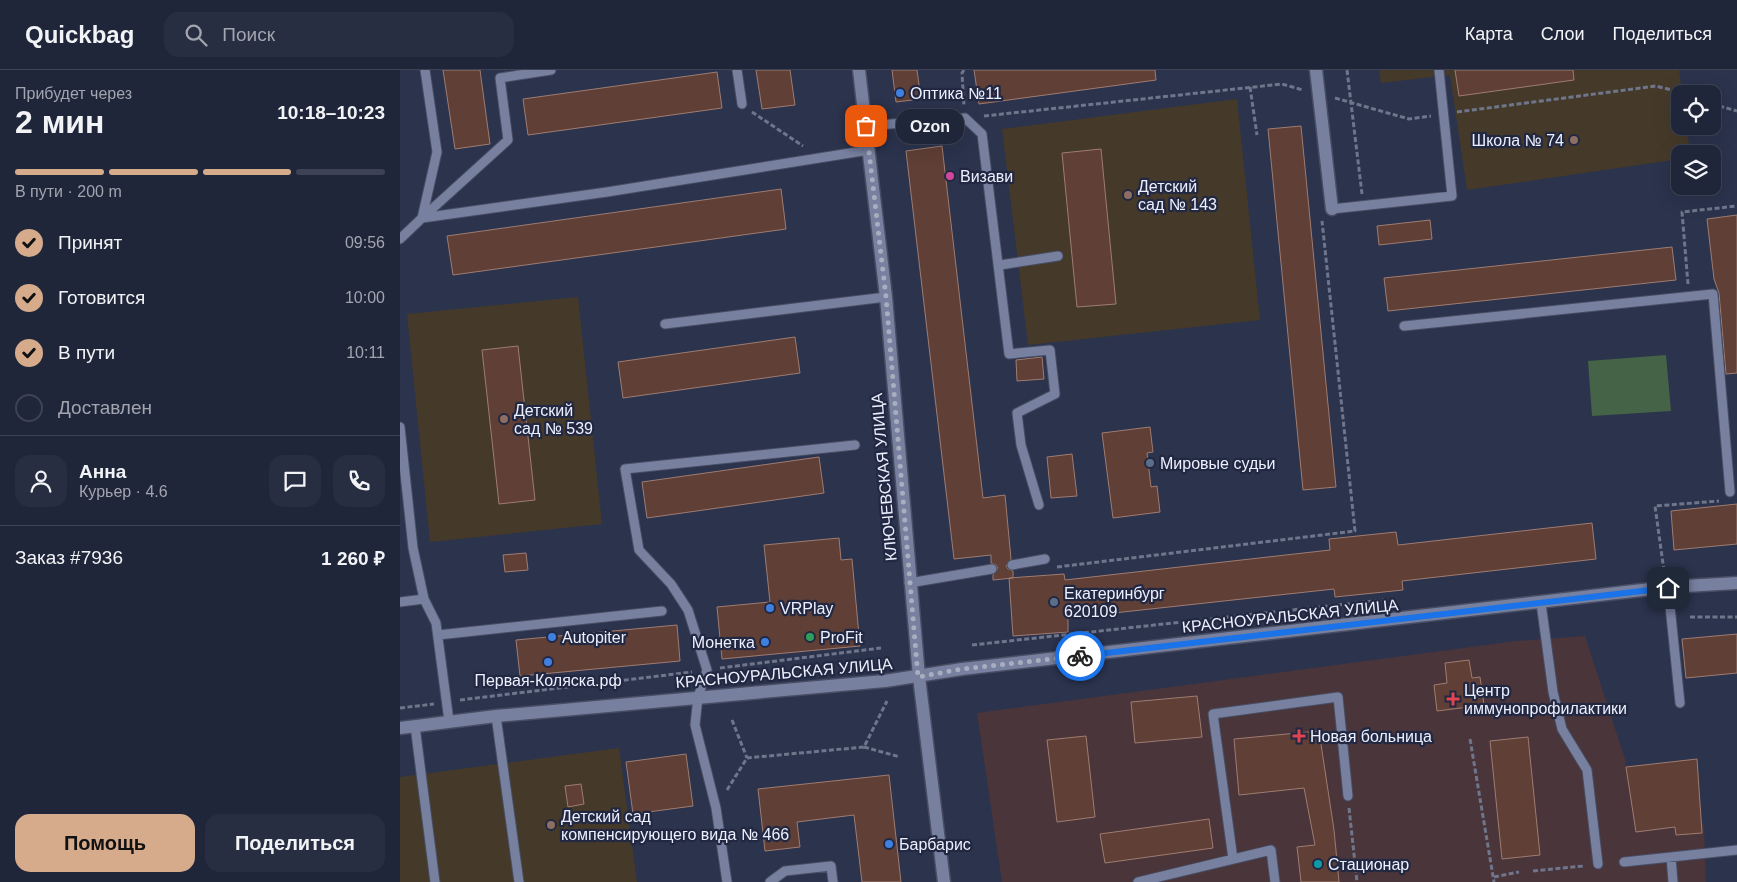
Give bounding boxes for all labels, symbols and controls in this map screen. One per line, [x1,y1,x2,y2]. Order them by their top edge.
search box [164,12,514,57]
text: Quickbag [25,21,134,48]
icon: search [182,21,210,49]
text: Поиск [222,24,275,45]
text: Карта [1465,24,1513,44]
text: Слои [1541,24,1585,44]
text: Поделиться [1613,24,1712,44]
text: Прибудет через [15,85,132,102]
place label: Оптика №11 [910,85,1002,102]
map controls [1671,85,1721,195]
button: locate [1671,85,1721,135]
marker: Оптика №11 [894,87,906,99]
text: 10:18–10:23 [277,102,385,123]
text: 2 мин [15,104,104,140]
pin [845,105,887,147]
callout: Ozon [896,108,964,144]
icon: bag [852,112,880,140]
text: Ozon [910,118,950,135]
place label: Школа № 74 [1472,132,1564,149]
marker: Школа № 74 [1568,134,1580,146]
button: layers [1671,145,1721,195]
place label: Визави [960,168,1013,185]
marker: Визави [944,170,956,182]
place label: Детский сад № 143 [1138,178,1217,213]
text: В пути · 200 m [15,183,122,200]
marker: Детский сад № 143 [1122,189,1134,201]
icon: check [15,229,43,257]
text: Принят [58,232,122,253]
text: 09:56 [345,234,385,251]
icon: check [15,284,43,312]
text: Готовится [58,287,145,308]
text: 10:00 [345,289,385,306]
icon: check [15,339,43,367]
text: В пути [58,342,115,363]
text: 10:11 [346,344,385,361]
street label: КЛЮЧЕВСКАЯ УЛИЦА [868,392,900,562]
text: Доставлен [58,397,152,418]
place label: Детский сад № 539 [514,402,593,437]
marker: Детский сад № 539 [498,413,510,425]
button: person [15,455,67,507]
button: chat [269,455,321,507]
button: phone [333,455,385,507]
place label: Мировые судьи [1160,455,1275,472]
marker: Мировые судьи [1144,457,1156,469]
text: Анна [79,461,126,482]
text: Курьер · 4.6 [79,483,168,500]
text: Заказ #7936 [15,547,123,568]
text: 1 260 ₽ [321,548,385,569]
pin [1647,567,1689,609]
icon: home [1654,574,1682,602]
place label: Екатеринбург 620109 [1064,585,1165,620]
marker: Екатеринбург 620109 [1048,596,1060,608]
street label: КРАСНОУРАЛЬСКАЯ УЛИЦА [1181,596,1399,636]
place label: VRPlay [780,600,833,617]
marker: VRPlay [764,602,776,614]
place label: Autopiter [562,629,627,646]
place label: ProFit [820,629,863,646]
marker: Autopiter [546,631,558,643]
marker: ProFit [804,631,816,643]
courier [1055,631,1105,681]
place label: Монетка [692,634,755,651]
marker: Монетка [759,636,771,648]
icon: bike [1066,642,1094,670]
street label: КРАСНОУРАЛЬСКАЯ УЛИЦА [675,655,893,691]
marker: Первая-Коляска.рф [542,656,554,668]
place label: Первая-Коляска.рф [474,672,622,689]
place label: Центр иммунопрофилактики [1464,682,1627,717]
marker: Центр иммунопрофилактики [1446,692,1460,706]
place label: Новая больница [1310,728,1432,745]
marker: Новая больница [1292,729,1306,743]
place label: Детский сад компенсирующего вида № 466 [561,808,789,843]
button: Помощь [15,814,195,872]
button: Поделиться [205,814,385,872]
marker: Детский сад компенсирующего вида № 466 [545,819,557,831]
place label: Барбарис [899,836,971,853]
marker: Барбарис [883,838,895,850]
place label: Стационар [1328,856,1409,873]
marker: Стационар [1312,858,1324,870]

